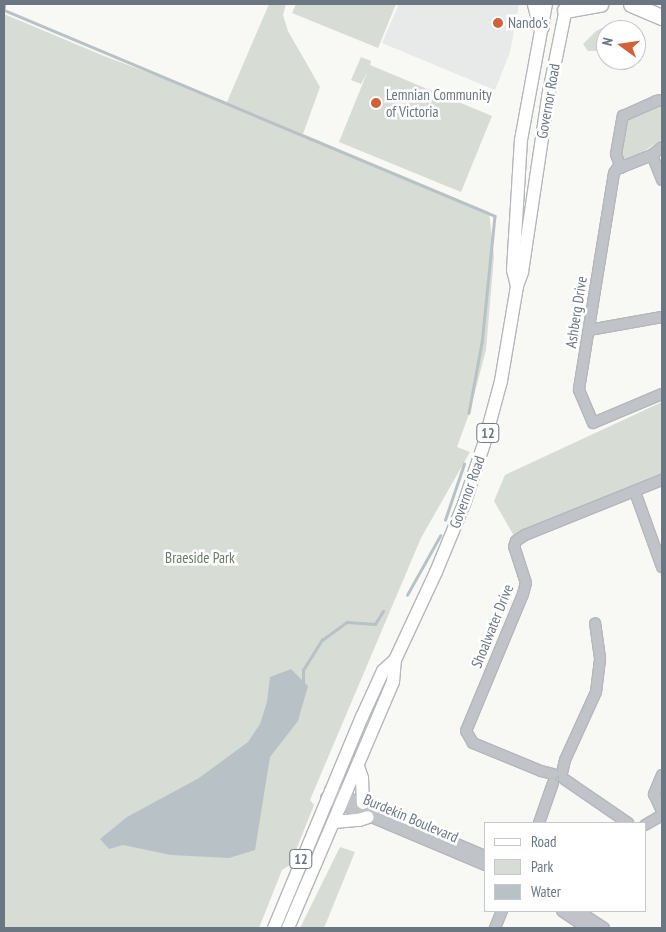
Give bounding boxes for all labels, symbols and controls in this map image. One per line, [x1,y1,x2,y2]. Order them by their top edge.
place label: Nando's [508,14,548,32]
marker: Nando's [492,17,504,29]
north arrow [596,20,646,70]
text: N [598,36,617,47]
street label: Governor Road [533,62,563,140]
place label: Lemnian Community of Victoria [386,85,492,120]
marker: Lemnian Community of Victoria [370,97,382,109]
street label: Ashberg Drive [561,275,591,349]
road number: 12 [476,422,500,444]
street label: Governor Road [446,453,488,531]
park label: Braeside Park [165,549,235,567]
street label: Shoalwater Drive [467,582,517,670]
street label: Burdekin Boulevard [361,790,461,846]
legend [483,822,646,912]
text: Road [531,832,557,851]
road number: 12 [288,848,314,871]
text: Park [531,857,553,876]
text: Water [531,882,561,901]

